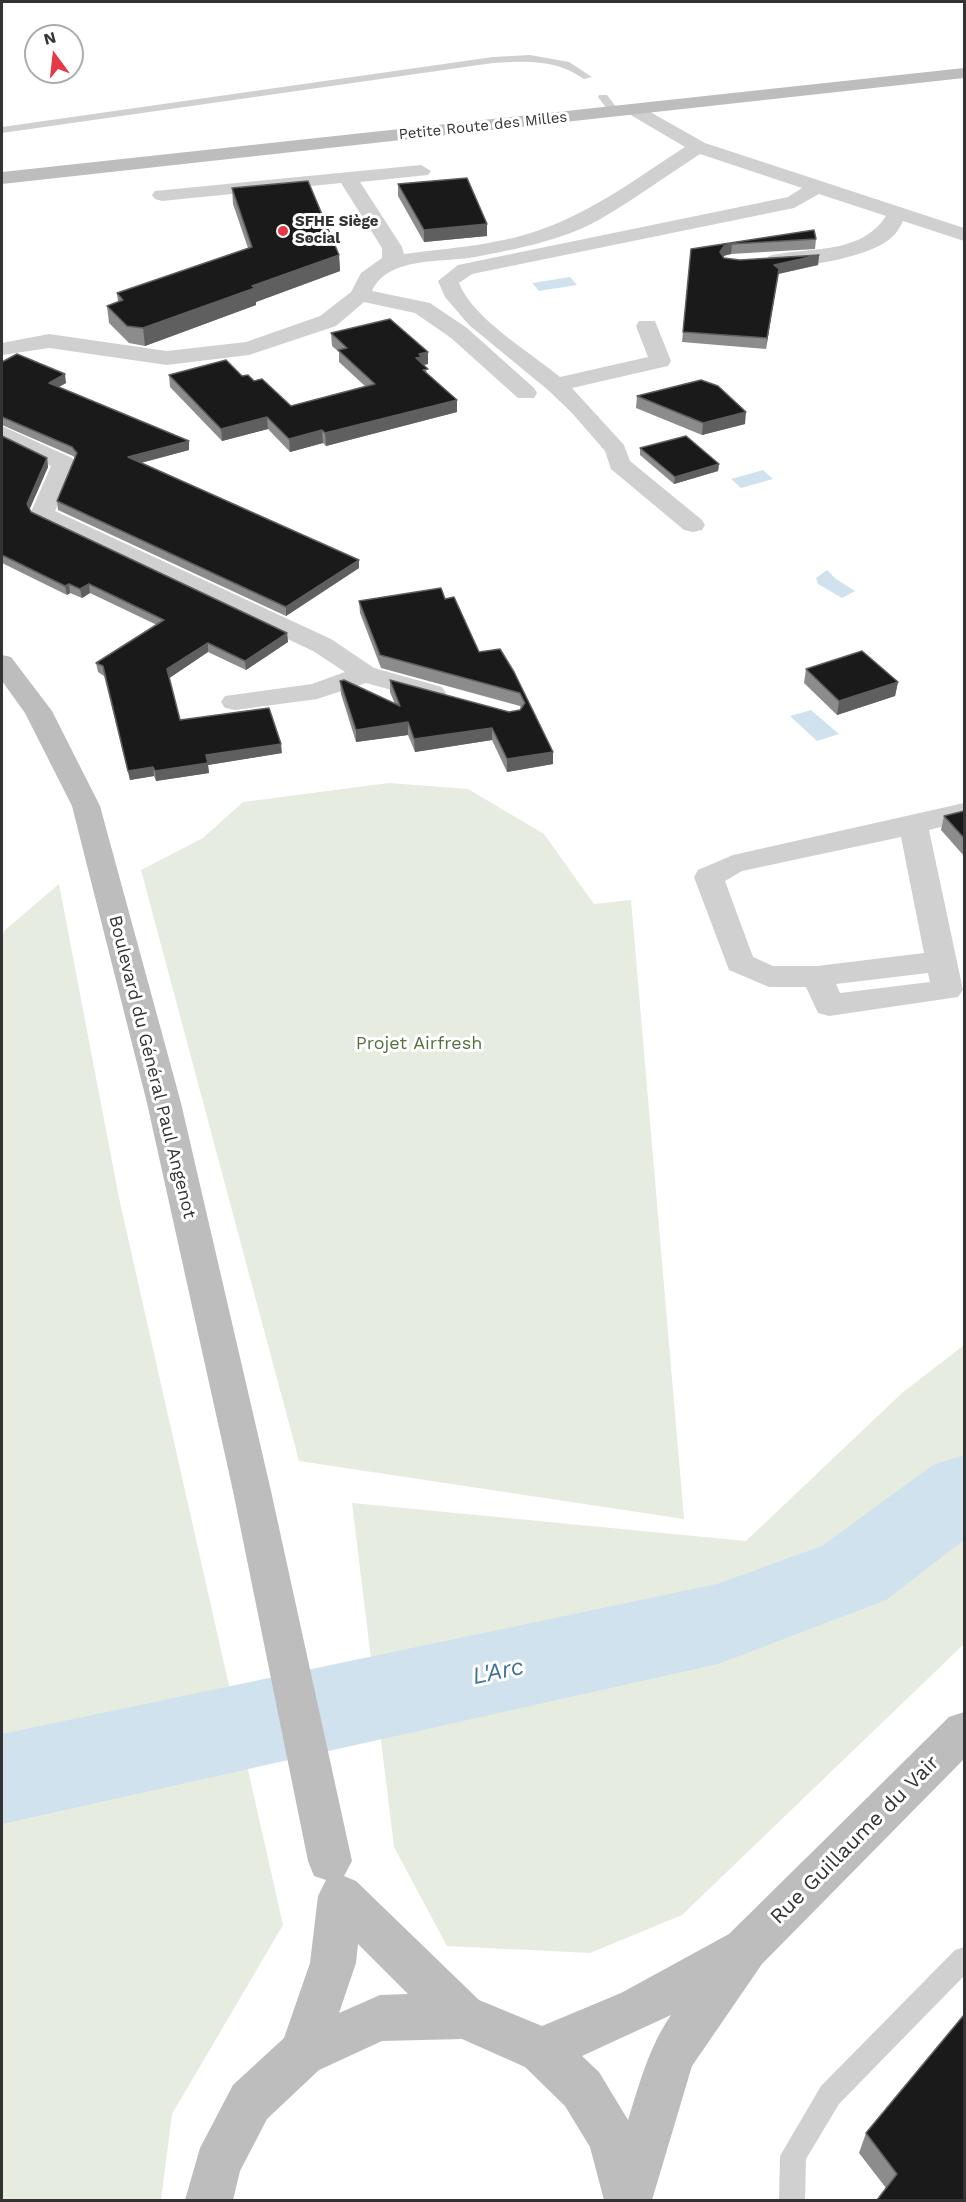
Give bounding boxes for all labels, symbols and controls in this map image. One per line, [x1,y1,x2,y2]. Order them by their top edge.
north arrow [24,24,84,84]
text: N [42,27,58,49]
street label: Petite Route des Milles [398,108,568,144]
place label: SFHE Siège Social [295,213,379,248]
marker: SFHE Siège Social [276,224,290,238]
street label: Boulevard du Général Paul Angenot [104,913,200,1221]
park label: Projet Airfresh [356,1033,482,1055]
water label: L'Arc [470,1653,526,1691]
street label: Rue Guillaume du Vair [765,1750,945,1930]

